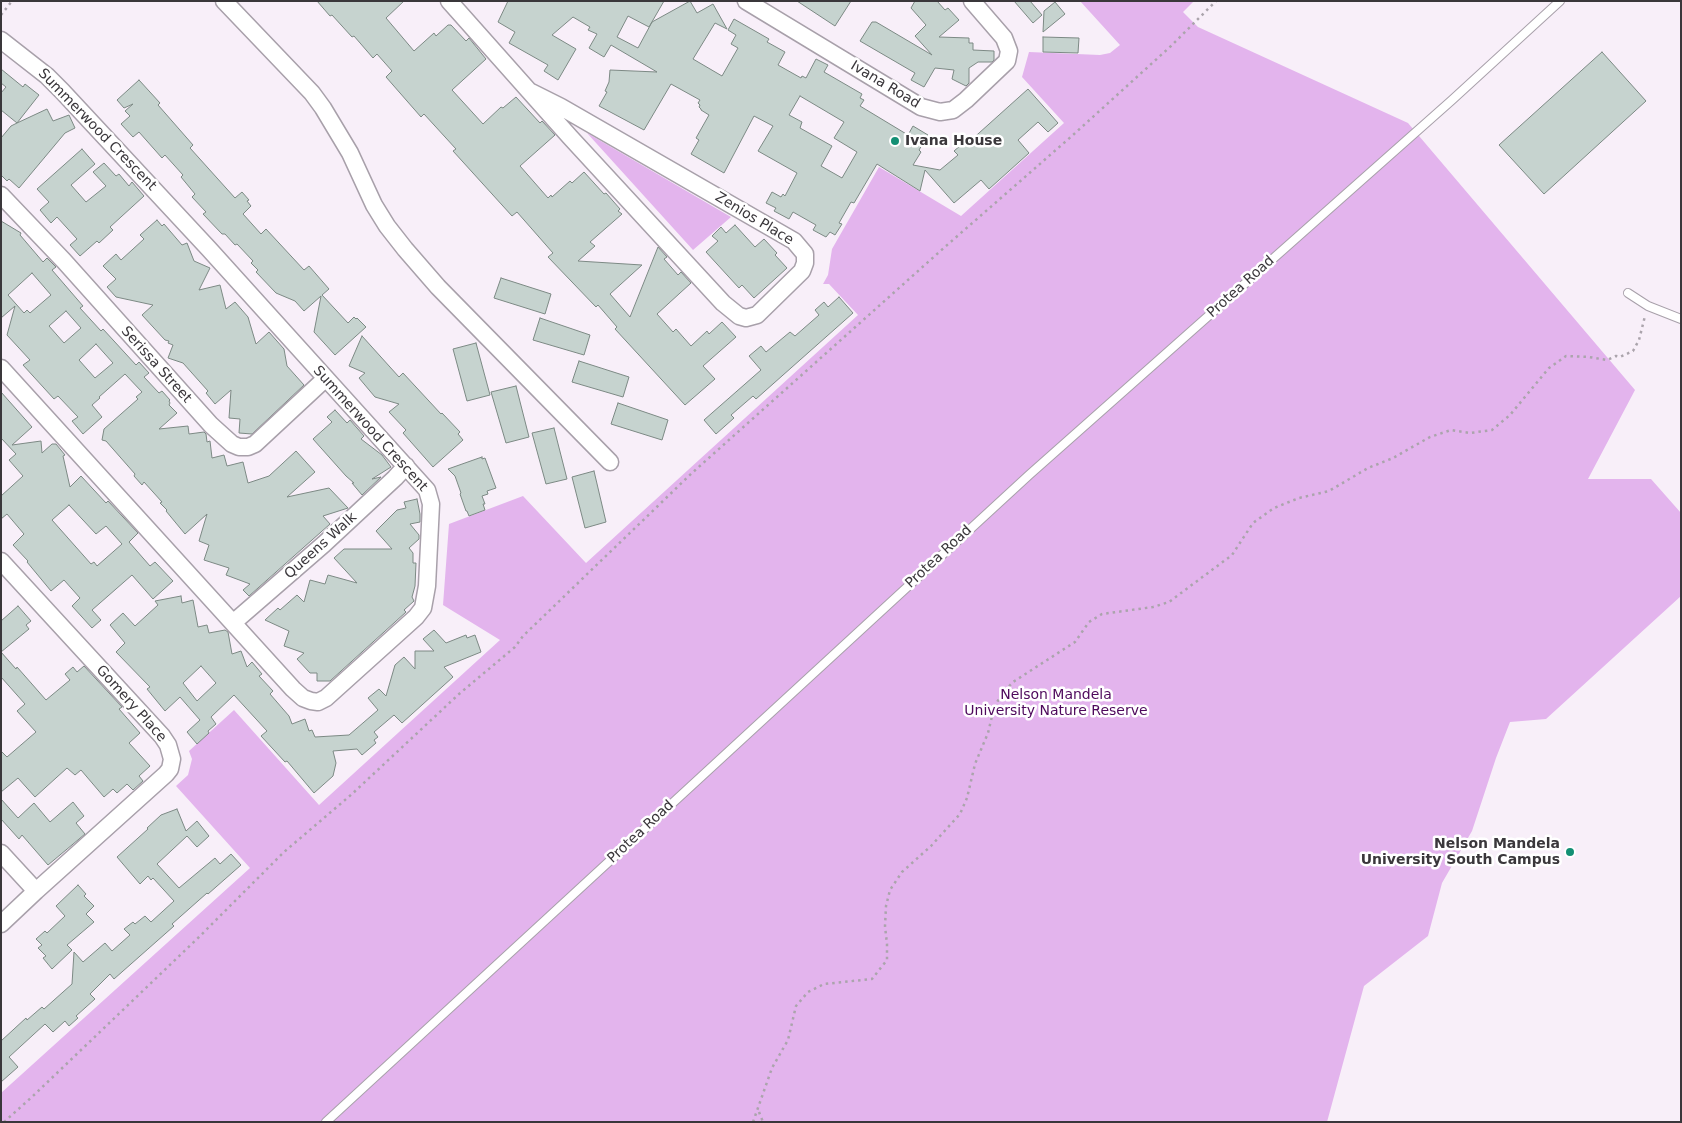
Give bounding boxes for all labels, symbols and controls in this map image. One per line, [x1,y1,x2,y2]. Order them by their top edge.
street label: Ivana Road [847,58,923,112]
street label: Summerwood Crescent [34,65,160,195]
place label: Ivana House [905,133,1002,149]
marker: Ivana House [889,135,901,147]
street label: Zenios Place [712,189,796,249]
street label: Protea Road [1204,252,1278,322]
street label: Serissa Street [117,323,195,407]
street label: Summerwood Crescent [309,363,431,495]
street label: Queens Walk [281,509,361,583]
street label: Protea Road [902,522,976,592]
street label: Gomery Place [92,662,170,746]
park label: Nelson Mandela University Nature Reserve [964,687,1148,720]
street label: Protea Road [604,797,678,867]
place label: Nelson Mandela University South Campus [1361,836,1560,869]
marker: Nelson Mandela University South Campus [1564,846,1576,858]

